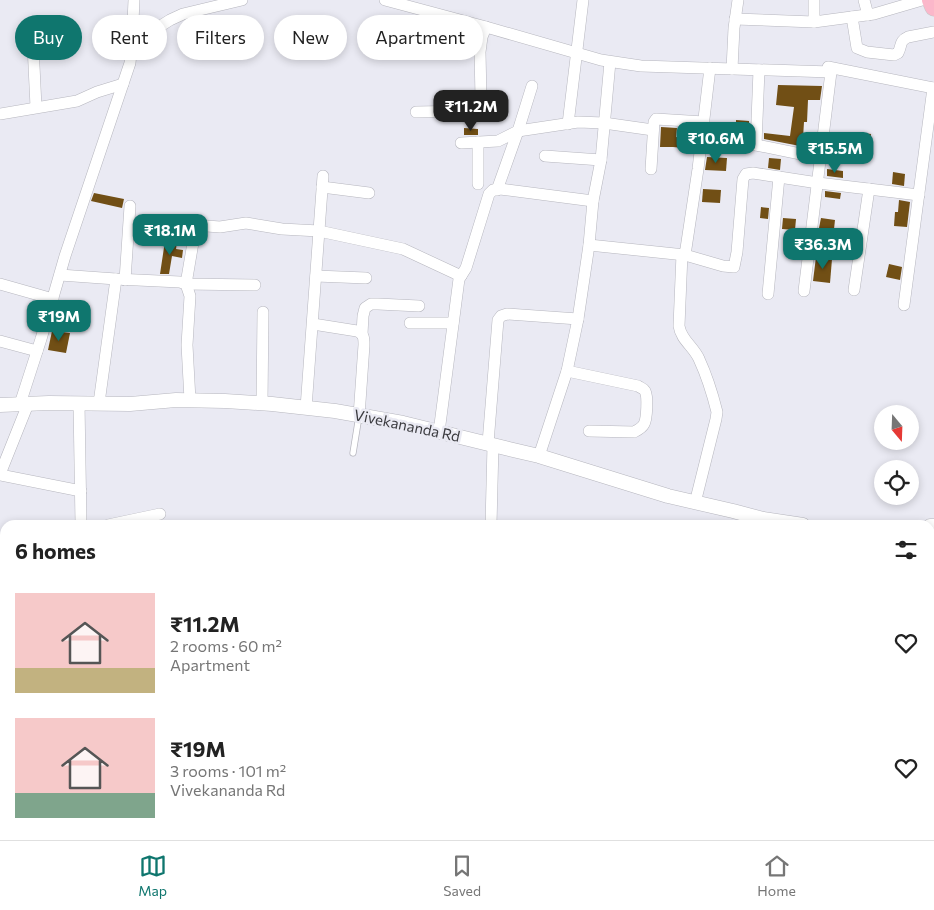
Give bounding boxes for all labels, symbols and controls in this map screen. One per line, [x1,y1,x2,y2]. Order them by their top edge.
chip: Buy [15,15,82,60]
chip: Rent [92,15,167,60]
chip: Filters [177,15,264,60]
chip: New [274,15,347,60]
chip: Apartment [357,15,483,60]
pin: ₹11.2M [430,90,512,132]
text: ₹11.2M [444,96,498,115]
pin: ₹10.6M [675,121,757,164]
text: ₹10.6M [688,128,744,147]
pin: ₹15.5M [794,132,876,174]
text: ₹15.5M [807,138,863,157]
pin: ₹18.1M [129,214,211,256]
text: ₹18.1M [144,220,196,239]
pin: ₹36.3M [782,228,864,270]
text: ₹36.3M [794,234,852,253]
pin: ₹19M [29,300,89,342]
text: ₹19M [38,306,80,325]
street label: Vivekananda Rd [352,405,462,445]
north arrow [874,405,919,450]
map controls [874,405,919,505]
button: locate [874,460,919,505]
icon: filters [892,536,920,564]
text: 6 homes [15,538,96,563]
text: ₹11.2M [170,611,240,636]
icon: home [55,613,115,673]
icon: heart [892,629,920,657]
text: 2 rooms · 60 m² [170,636,282,655]
text: Apartment [170,655,250,674]
text: ₹19M [170,736,226,761]
icon: home [55,738,115,798]
icon: heart [892,754,920,782]
text: 3 rooms · 101 m² [170,761,286,780]
text: Vivekananda Rd [170,780,285,799]
tab: Map [138,852,167,899]
tab: Saved [443,852,481,899]
tab: Home [757,852,796,899]

